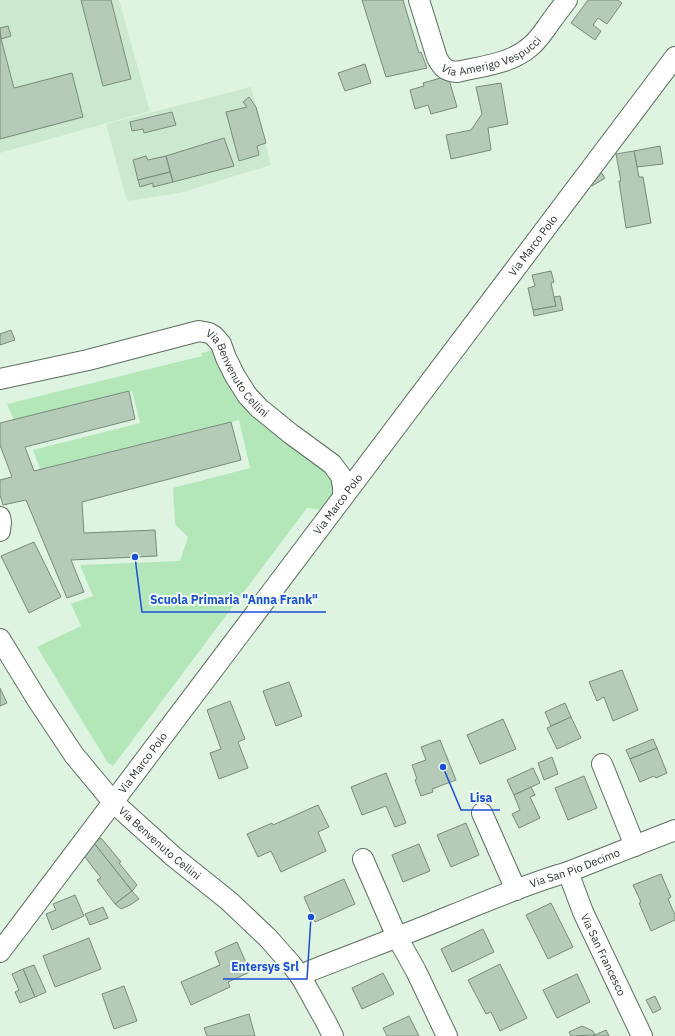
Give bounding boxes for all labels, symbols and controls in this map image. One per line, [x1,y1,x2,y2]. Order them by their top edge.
street label: Via Amerigo Vespucci [438,34,544,79]
street label: Via Marco Polo [505,212,560,279]
street label: Via Benvenuto Cellini [204,326,272,420]
street label: Via Marco Polo [310,471,365,537]
callout: Scuola Primaria "Anna Frank" [142,588,326,612]
text: Scuola Primaria "Anna Frank" [150,592,318,607]
street label: Via Marco Polo [115,730,170,796]
callout: Lisa [461,786,500,810]
text: Lisa [470,790,493,805]
street label: Via Benvenuto Cellini [116,804,204,883]
street label: Via San Pio Decimo [528,845,622,891]
street label: Via San Francesco [578,911,629,998]
callout: Entersys Srl [223,955,307,979]
text: Entersys Srl [231,959,299,974]

